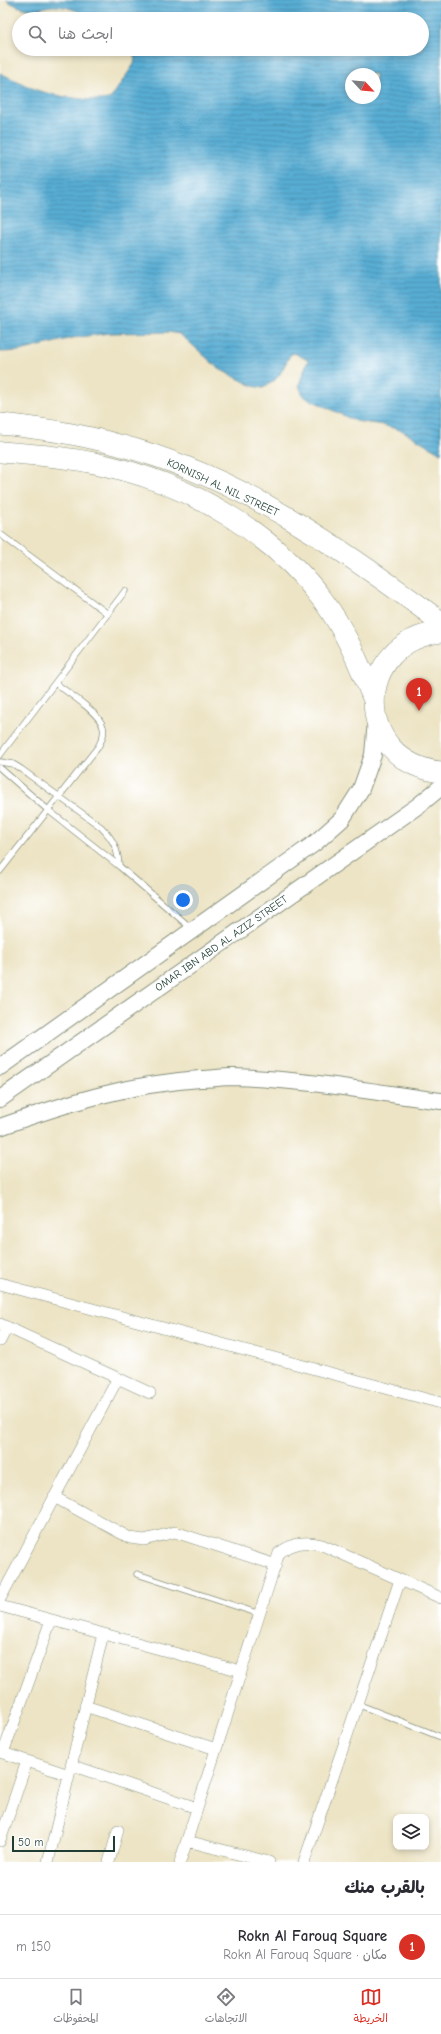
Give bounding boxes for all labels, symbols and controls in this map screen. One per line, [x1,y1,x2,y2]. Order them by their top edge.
search box [12,12,429,56]
icon: search [26,23,48,45]
text: ابحث هنا [58,25,113,43]
north arrow [345,68,381,104]
street label: KORNISH AL NIL STREET [165,456,281,519]
pin: 1 [406,678,432,711]
your location [173,890,193,910]
street label: OMAR IBN ABD AL AZIZ STREET [152,892,290,994]
map controls [393,1814,429,1850]
button: layers [393,1814,429,1850]
scale bar [12,1834,115,1853]
text: 50 m [18,1836,43,1849]
text: بالقرب منك [344,1878,425,1897]
text: Rokn Al Farouq Square [238,1927,387,1945]
text: 150 m [16,1939,51,1954]
text: 1 [409,1939,415,1954]
text: مكان · Rokn Al Farouq Square [223,1947,387,1962]
tab: المحفوظات [53,1986,98,2028]
tab: الاتجاهات [205,1986,247,2028]
tab: الخريطة [354,1986,388,2028]

